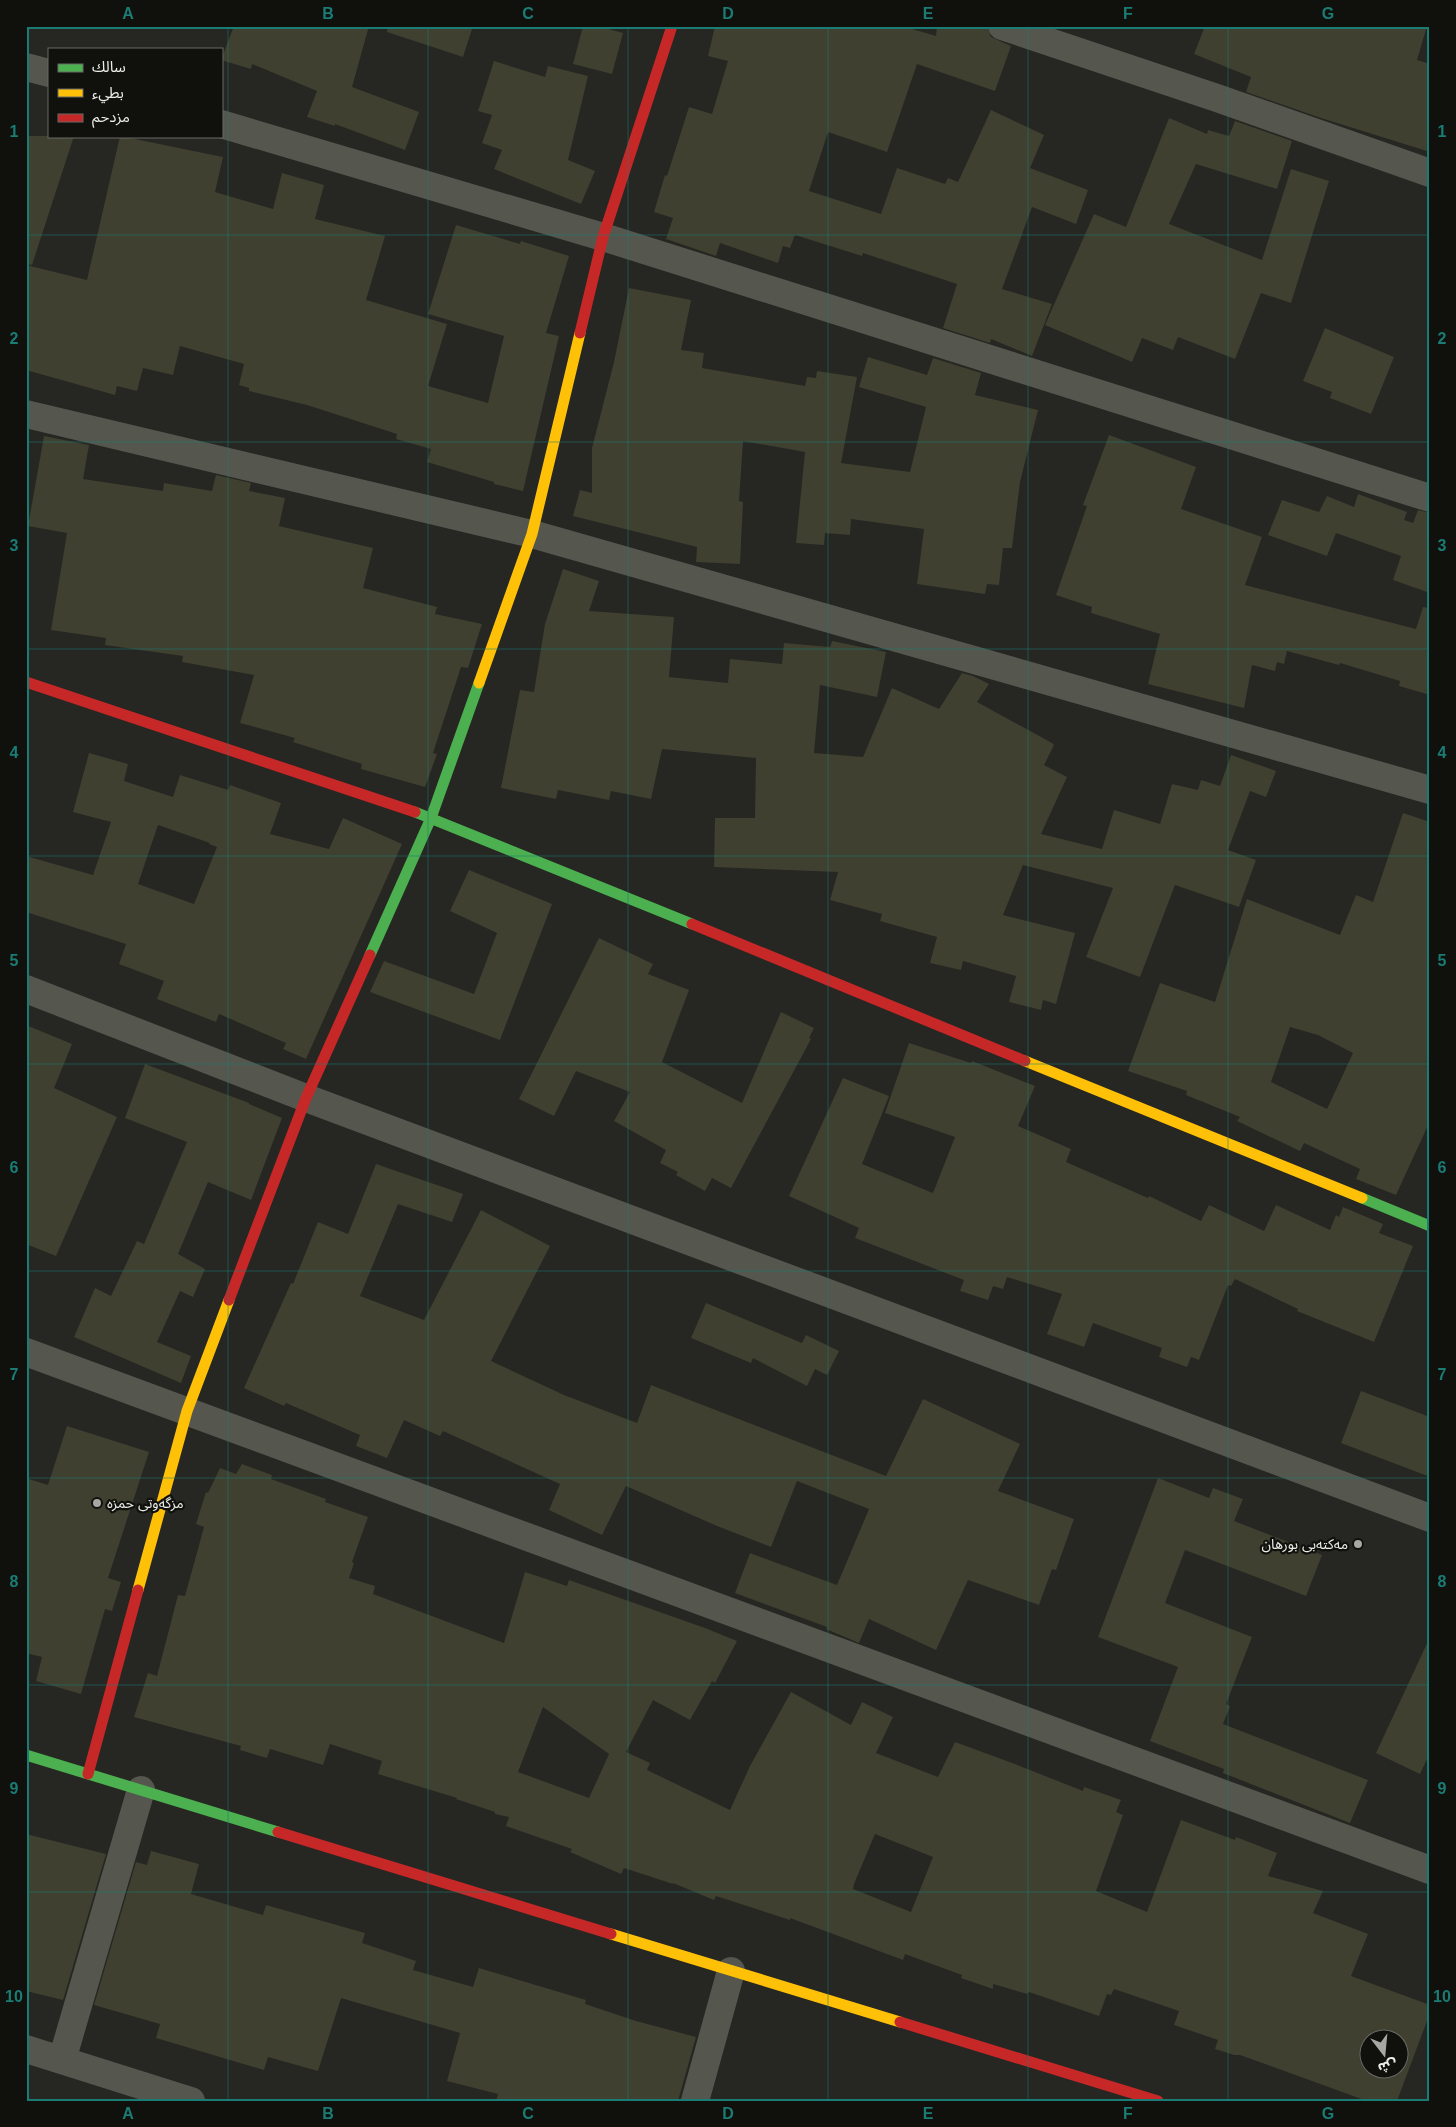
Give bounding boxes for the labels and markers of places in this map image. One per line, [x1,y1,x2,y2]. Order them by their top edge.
place label: مزگەوتی حمزە [107,1495,184,1512]
marker: مزگەوتی حمزە [91,1497,103,1509]
place label: مەکتەبی بورهان [1261,1536,1348,1553]
marker: مەکتەبی بورهان [1352,1538,1364,1550]

